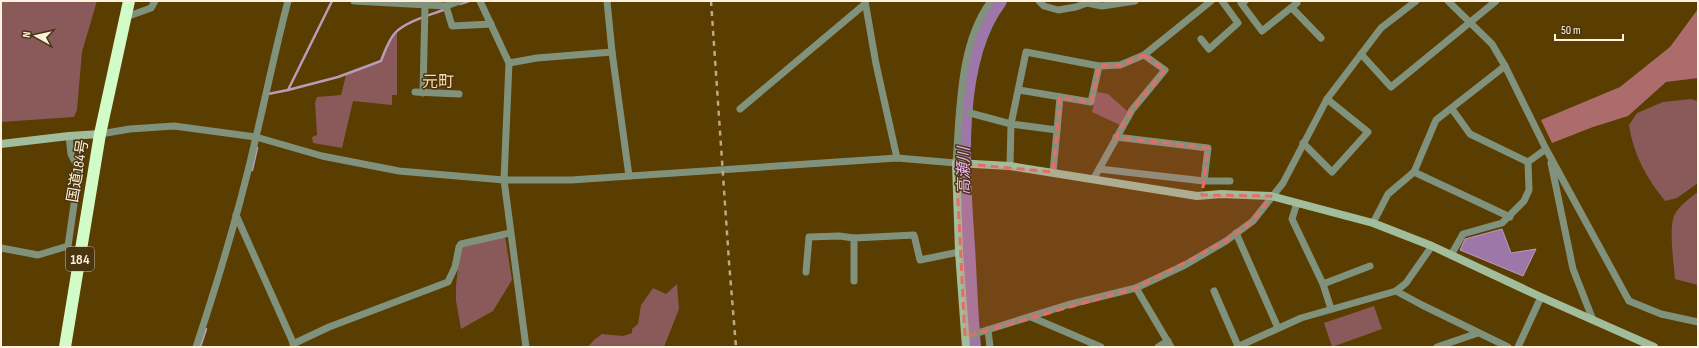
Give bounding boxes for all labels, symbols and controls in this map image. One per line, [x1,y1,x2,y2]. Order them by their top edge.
north arrow [16,16,56,56]
scale bar [1555,16,1623,42]
text: 50 m [1561,23,1581,38]
text: N [20,31,33,38]
district label: 元町 [422,73,454,92]
street label: 国道184号 [63,138,93,204]
water label: 高瀬川 [955,145,974,195]
road number: 184 [66,247,94,271]

